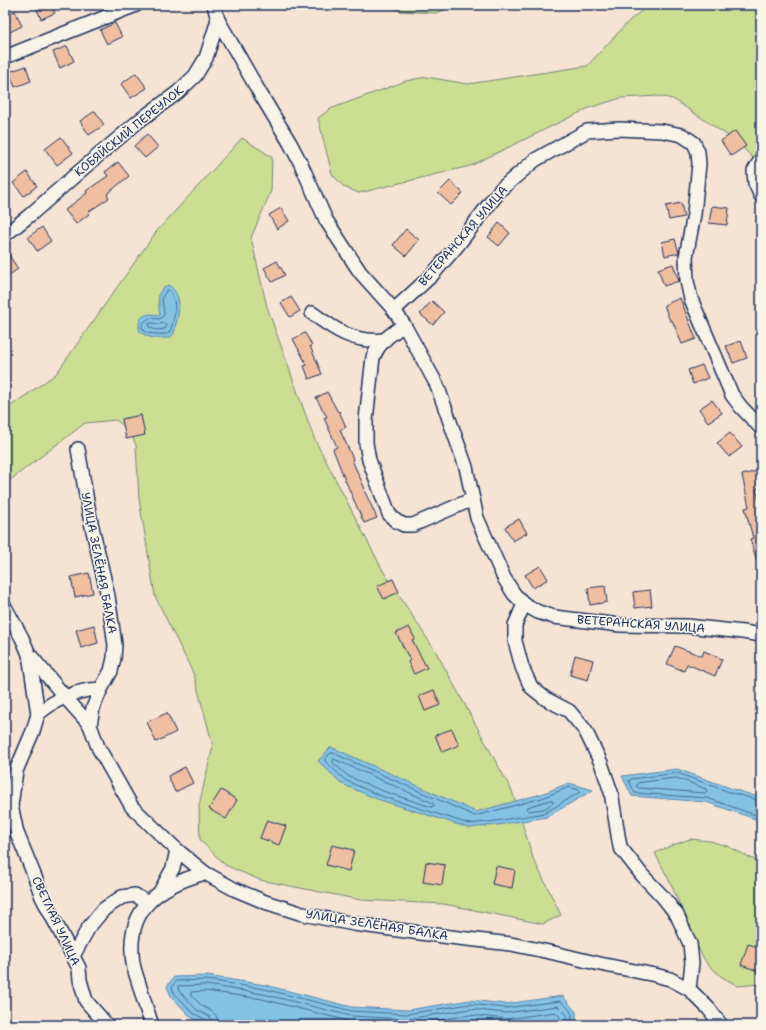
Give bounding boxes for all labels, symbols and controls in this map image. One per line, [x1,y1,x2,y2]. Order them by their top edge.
street label: КОБЯЙСКИЙ ПЕРЕУЛОК [71,82,187,180]
street label: ВЕТЕРАНСКАЯ УЛИЦА [415,182,511,290]
street label: УЛИЦА ЗЕЛЁНАЯ БАЛКА [77,491,121,635]
street label: ВЕТЕРАНСКАЯ УЛИЦА [576,612,706,636]
street label: СВЕТЛАЯ УЛИЦА [28,874,84,969]
street label: УЛИЦА ЗЕЛЁНАЯ БАЛКА [305,906,450,944]

